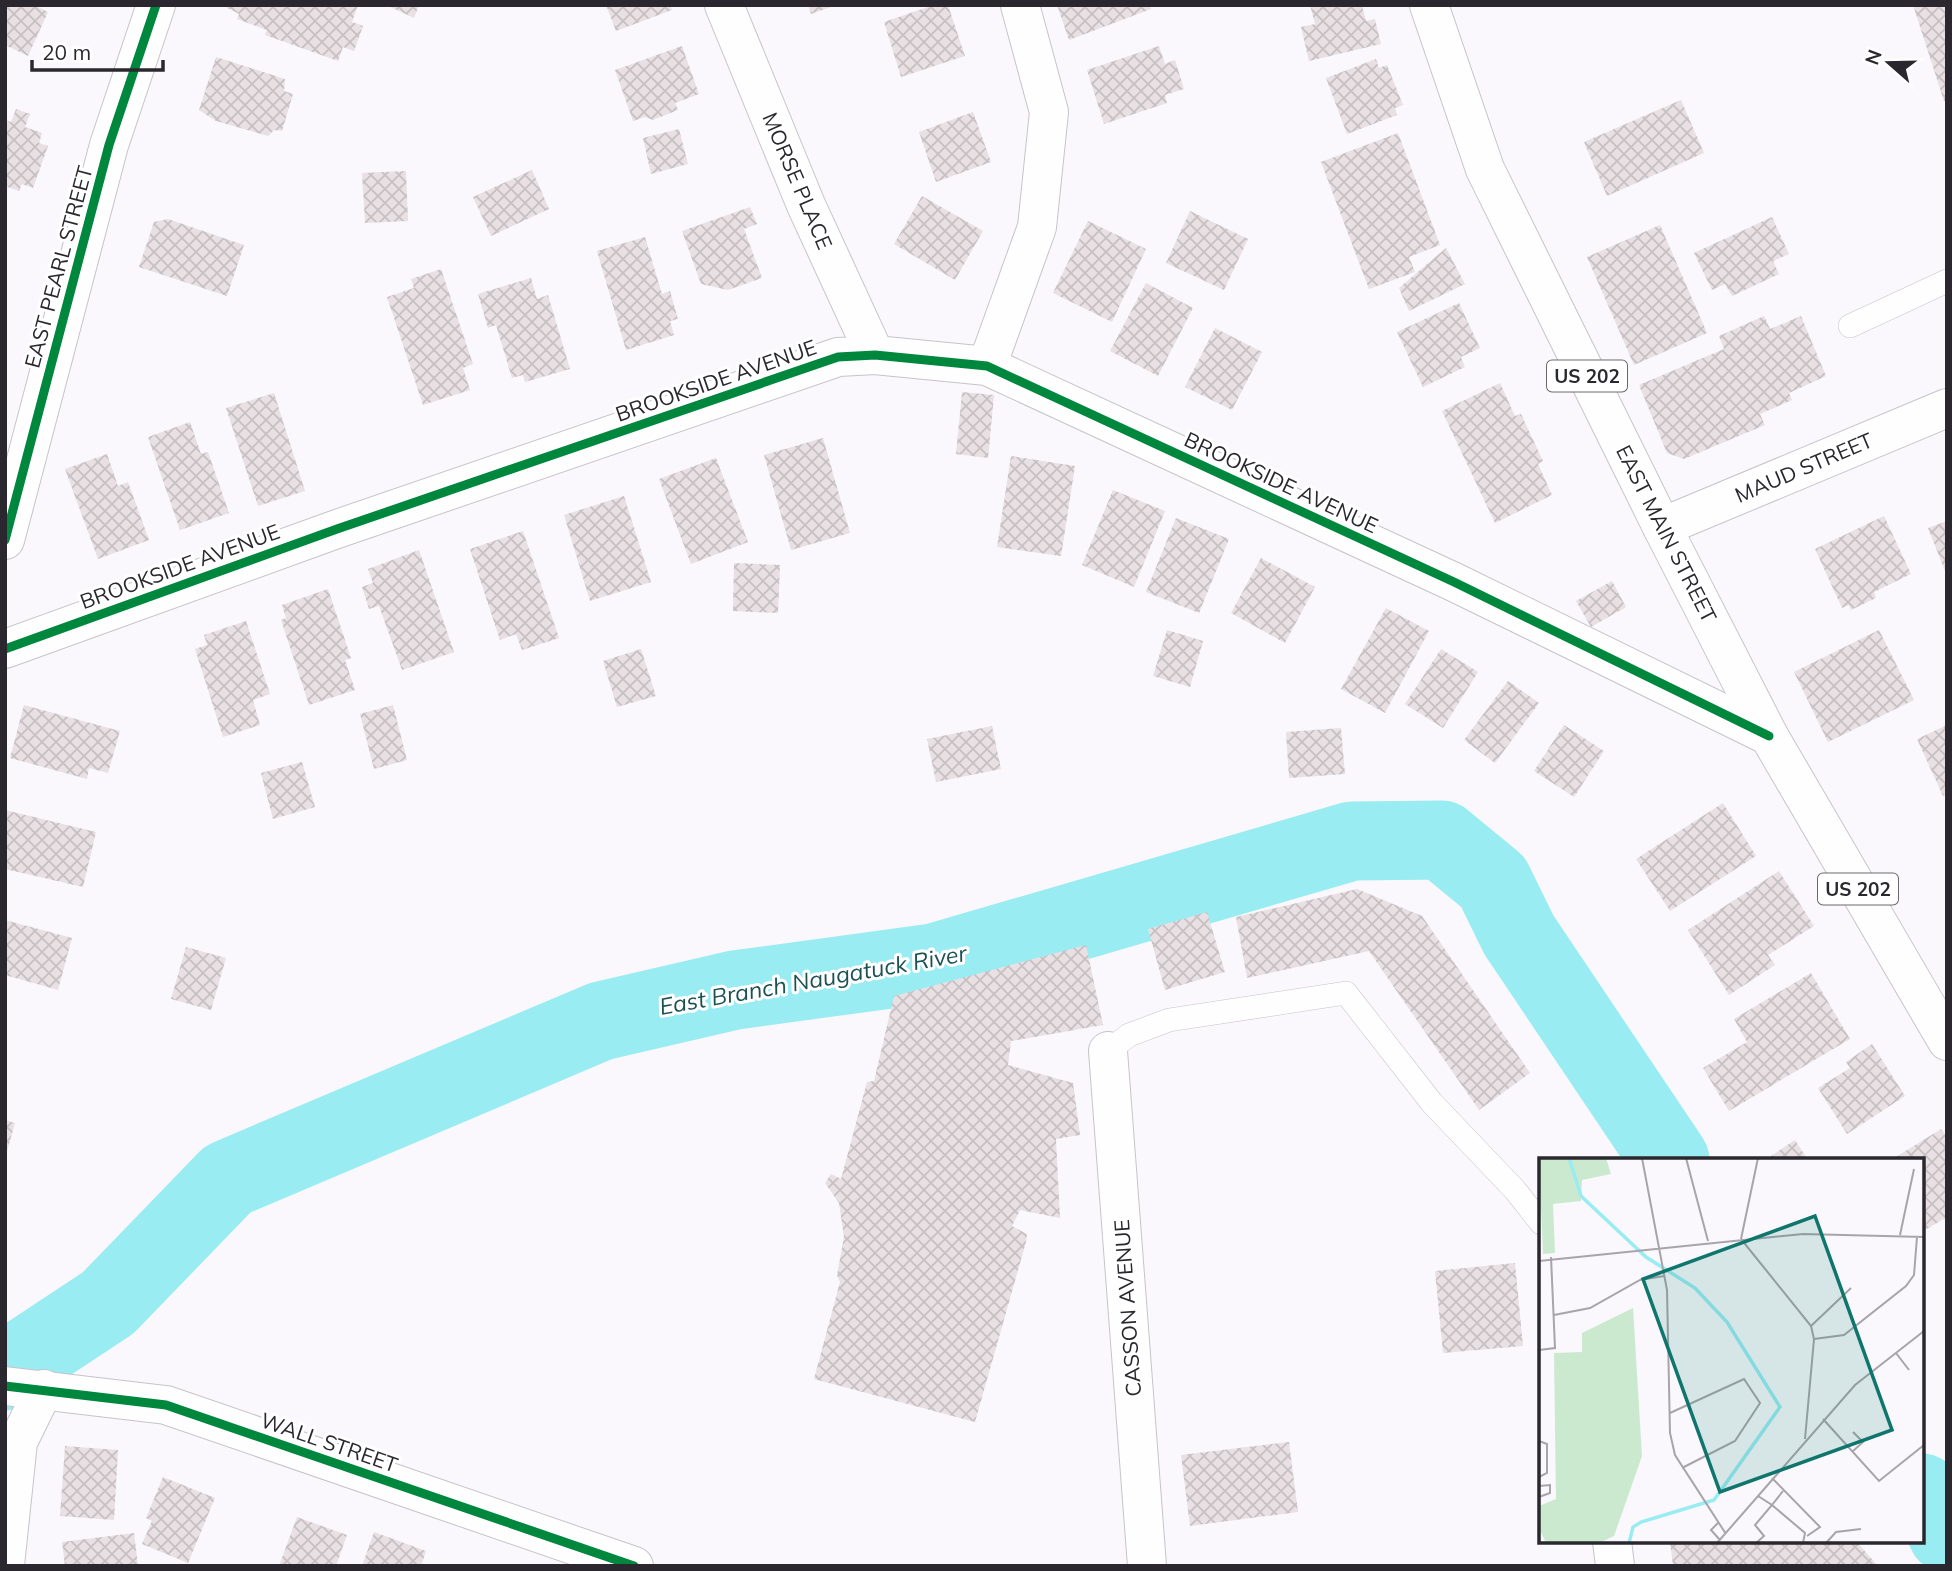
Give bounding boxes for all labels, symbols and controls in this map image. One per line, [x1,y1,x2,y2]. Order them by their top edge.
scale bar [32,28,163,72]
north arrow [1854,28,1924,98]
text: 20 m [42,39,91,65]
text: N [1859,46,1887,68]
street label: MORSE PLACE [757,108,838,253]
street label: EAST PEARL STREET [19,163,98,371]
street label: BROOKSIDE AVENUE [612,333,819,427]
road number: US 202 [1547,360,1627,392]
street label: BROOKSIDE AVENUE [1180,426,1382,538]
street label: MAUD STREET [1731,426,1877,508]
street label: EAST MAIN STREET [1611,441,1723,627]
street label: BROOKSIDE AVENUE [76,518,283,614]
road number: US 202 [1818,874,1898,904]
water label: East Branch Naugatuck River [657,938,970,1021]
inset map [1539,1158,1924,1543]
street label: CASSON AVENUE [1108,1219,1146,1398]
street label: WALL STREET [257,1406,402,1478]

